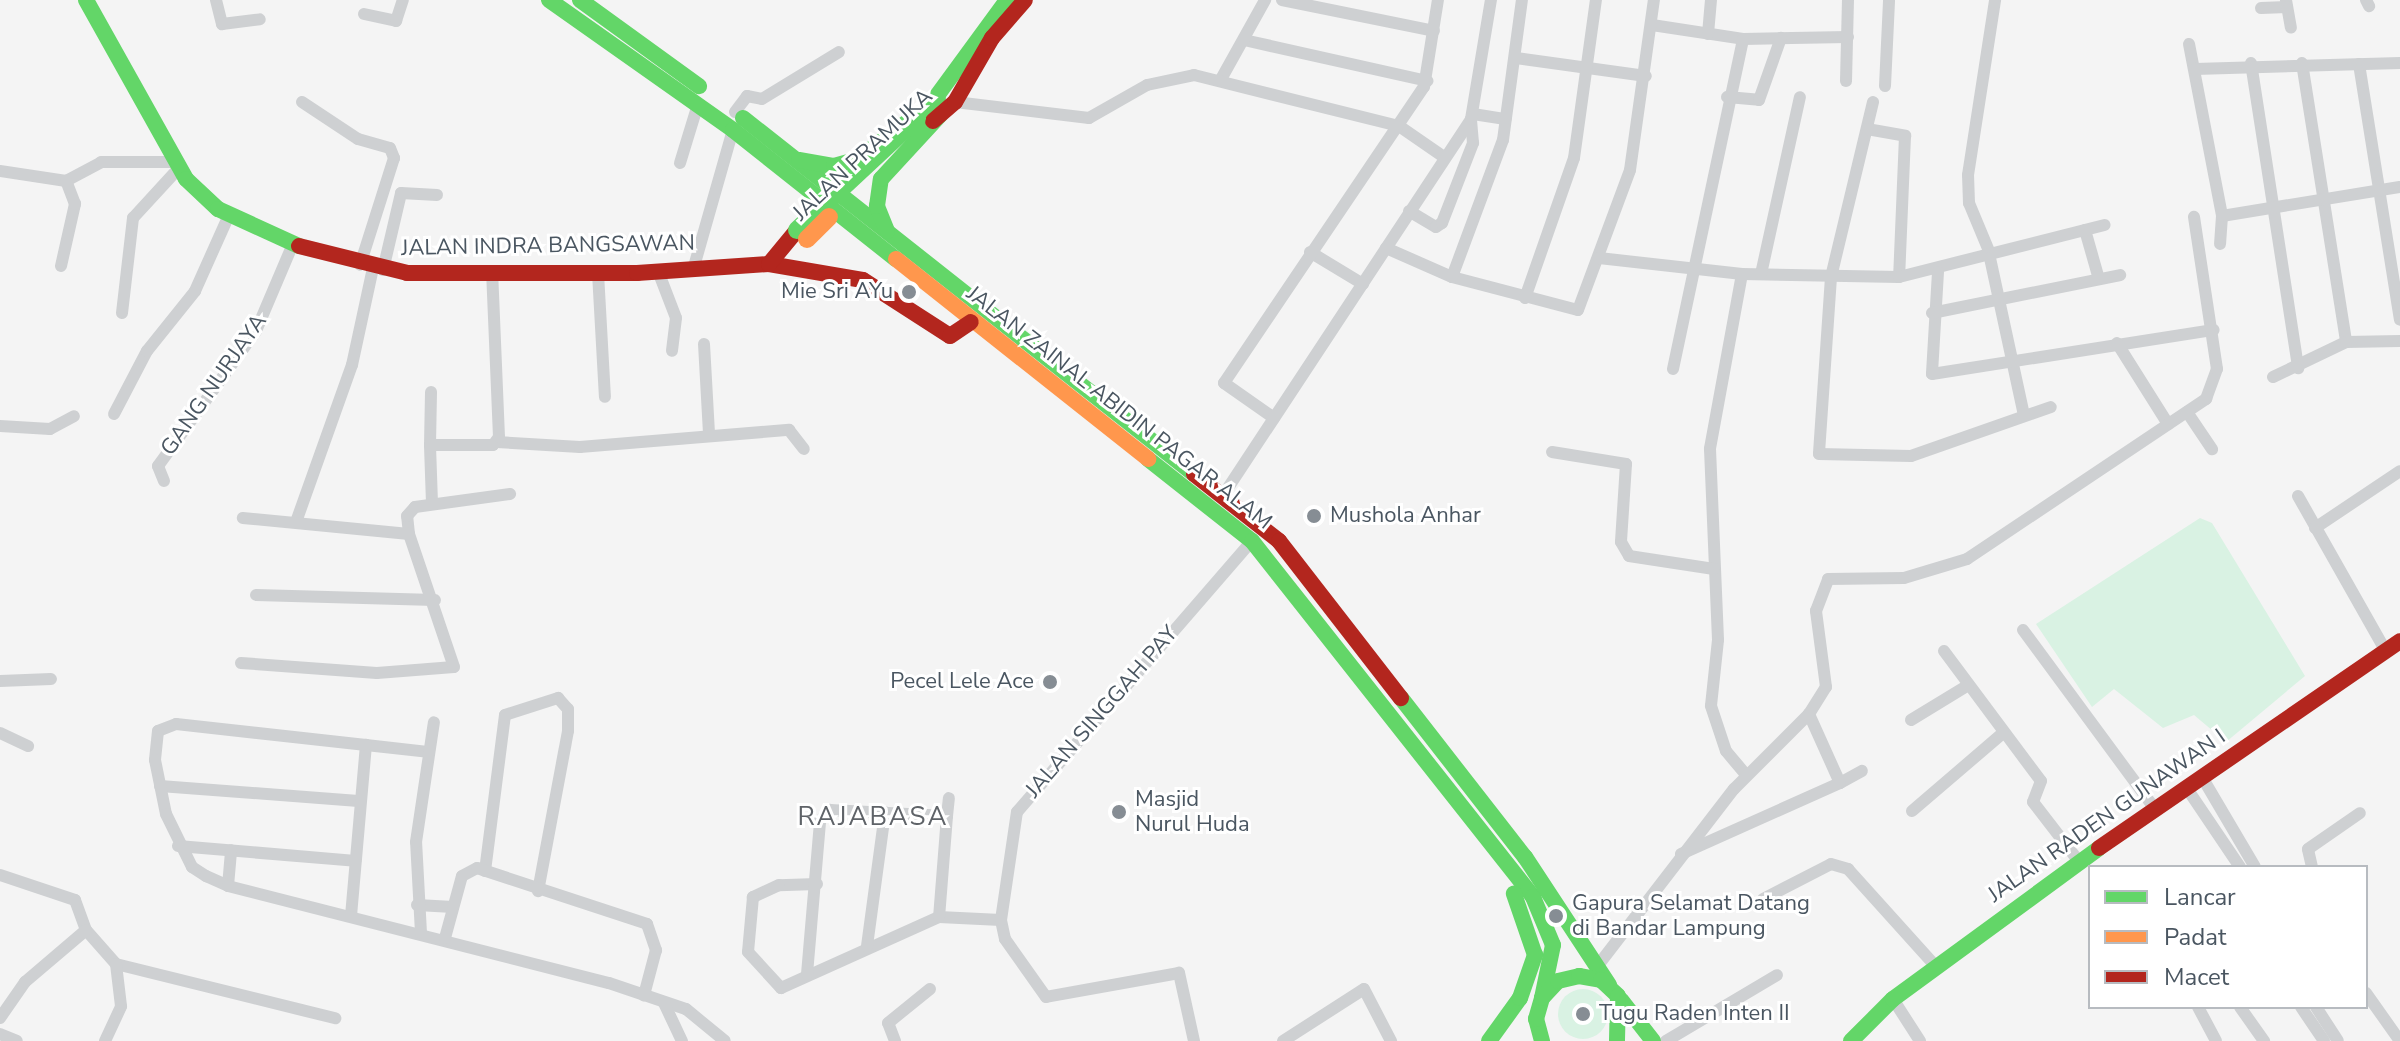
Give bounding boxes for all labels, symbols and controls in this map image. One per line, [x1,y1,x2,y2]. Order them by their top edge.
street label: JALAN PRAMUKA [788,84,938,226]
street label: JALAN INDRA BANGSAWAN [401,230,695,262]
place label: Mie Sri AYu [781,279,893,305]
street label: JALAN ZAINAL ABIDIN PAGAR ALAM [961,281,1277,535]
marker: Mie Sri AYu [900,283,918,301]
street label: GANG NURJAYA [155,309,273,461]
place label: Mushola Anhar [1330,503,1481,529]
marker: Mushola Anhar [1305,507,1323,525]
street label: JALAN SINGGAH PAY [1020,621,1184,803]
place label: Pecel Lele Ace [890,669,1034,695]
marker: Pecel Lele Ace [1041,673,1059,691]
street label: JALAN RADEN GUNAWAN I [1983,724,2231,908]
place label: Masjid Nurul Huda [1135,786,1250,838]
district label: RAJABASA [797,801,949,833]
marker: Masjid Nurul Huda [1110,803,1128,821]
legend [2088,865,2368,1009]
text: Lancar [2164,881,2236,913]
place label: Gapura Selamat Datang di Bandar Lampung [1572,890,1810,942]
marker: Gapura Selamat Datang di Bandar Lampung [1547,907,1565,925]
text: Padat [2164,921,2226,953]
text: Macet [2164,961,2229,993]
place label: Tugu Raden Inten II [1599,1001,1790,1027]
marker: Tugu Raden Inten II [1574,1005,1592,1023]

